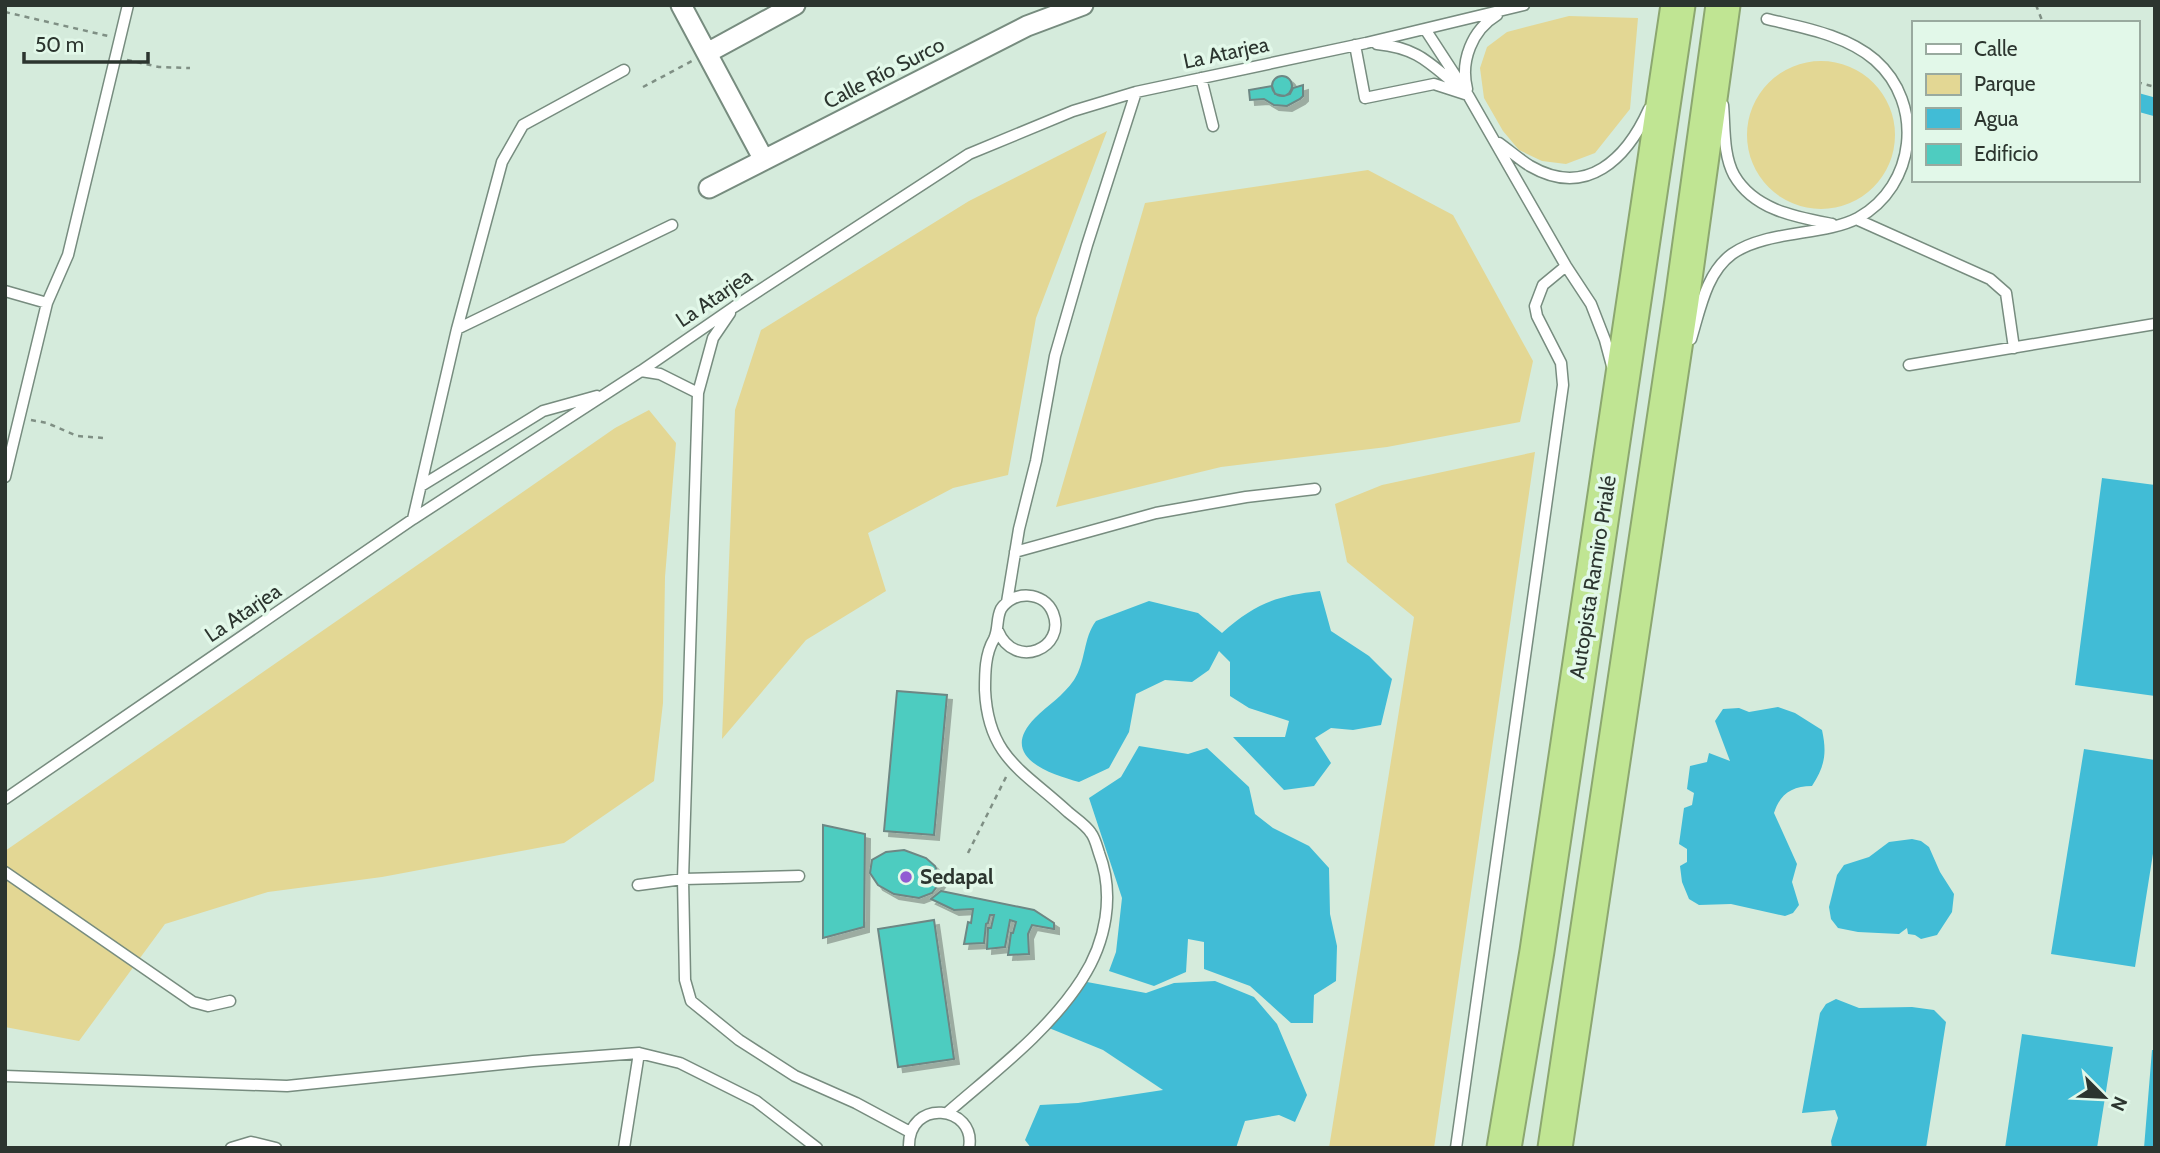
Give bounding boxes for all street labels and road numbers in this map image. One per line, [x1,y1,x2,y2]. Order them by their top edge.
street label: Calle Río Surco [819,31,948,114]
street label: La Atarjea [1181,31,1271,75]
street label: La Atarjea [671,263,757,333]
street label: Autopista Ramiro Prialé [1564,473,1621,680]
street label: La Atarjea [200,578,286,648]

